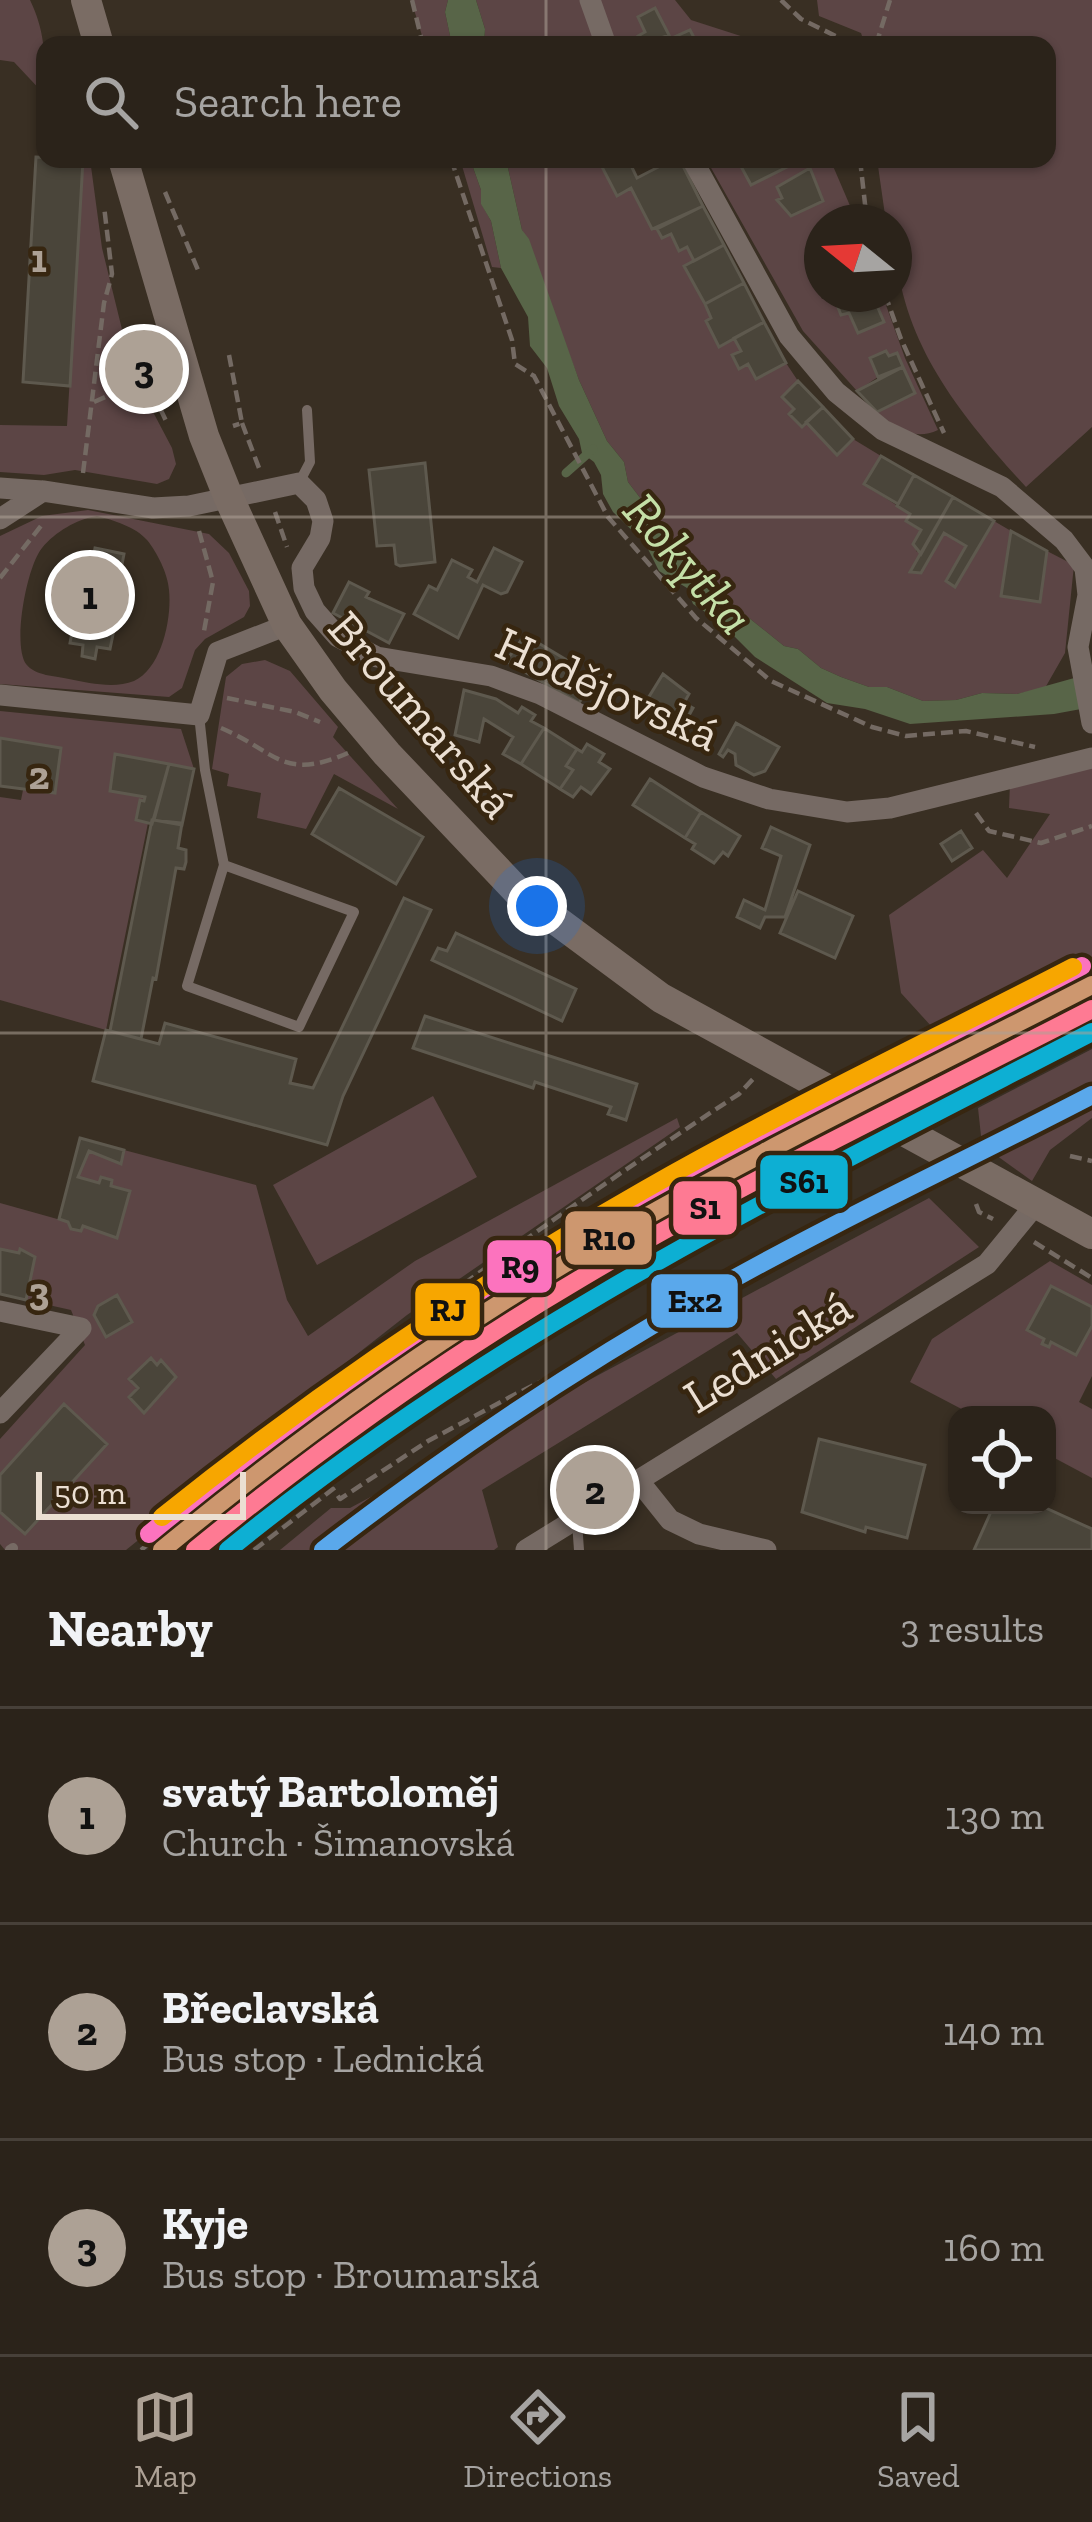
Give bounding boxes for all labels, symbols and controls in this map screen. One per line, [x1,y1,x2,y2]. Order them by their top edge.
search box [36,36,1056,168]
icon: search [78,69,144,135]
text: Search here [174,75,402,129]
north arrow [804,204,912,312]
text: 1 [31,235,47,282]
pin: 3 [105,324,183,414]
water label: Rokytka [611,481,766,646]
pin: 1 [51,550,129,640]
street label: Broumarská [317,600,527,829]
street label: Hodějovská [488,614,728,763]
text: 2 [29,752,50,799]
your location [507,876,567,936]
line badge: S61 [758,1153,850,1211]
text: S61 [779,1162,829,1201]
line badge: S1 [671,1179,739,1237]
text: S1 [689,1188,721,1227]
line badge: R10 [563,1209,654,1267]
text: R10 [582,1219,636,1258]
line badge: R9 [485,1238,554,1295]
text: R9 [501,1247,539,1286]
text: 3 [29,1268,49,1315]
line badge: Ex2 [649,1272,740,1330]
street label: Lednická [673,1278,861,1425]
line badge: RJ [413,1281,482,1338]
text: Ex2 [667,1281,723,1320]
text: RJ [429,1290,467,1329]
map controls [948,1406,1056,1514]
button: locate [948,1406,1056,1514]
pin: 2 [556,1445,634,1535]
scale bar [36,1466,246,1519]
text: 50 m [54,1473,126,1512]
text: Nearby [48,1598,213,1659]
text: 3 results [900,1605,1044,1652]
text: svatý Bartoloměj [162,1765,499,1819]
text: 1 [79,1792,95,1839]
text: 130 m [945,1792,1044,1839]
text: Church · Šimanovská [162,1819,515,1866]
text: Břeclavská [162,1981,379,2035]
text: 2 [77,2008,97,2055]
text: 140 m [943,2008,1044,2055]
text: Bus stop · Lednická [162,2035,484,2082]
text: Kyje [162,2197,248,2251]
text: 3 [77,2224,97,2271]
text: 160 m [943,2224,1044,2271]
text: Bus stop · Broumarská [162,2251,540,2298]
tab: Map [132,2384,198,2495]
tab: Directions [463,2384,612,2495]
tab: Saved [877,2384,960,2495]

